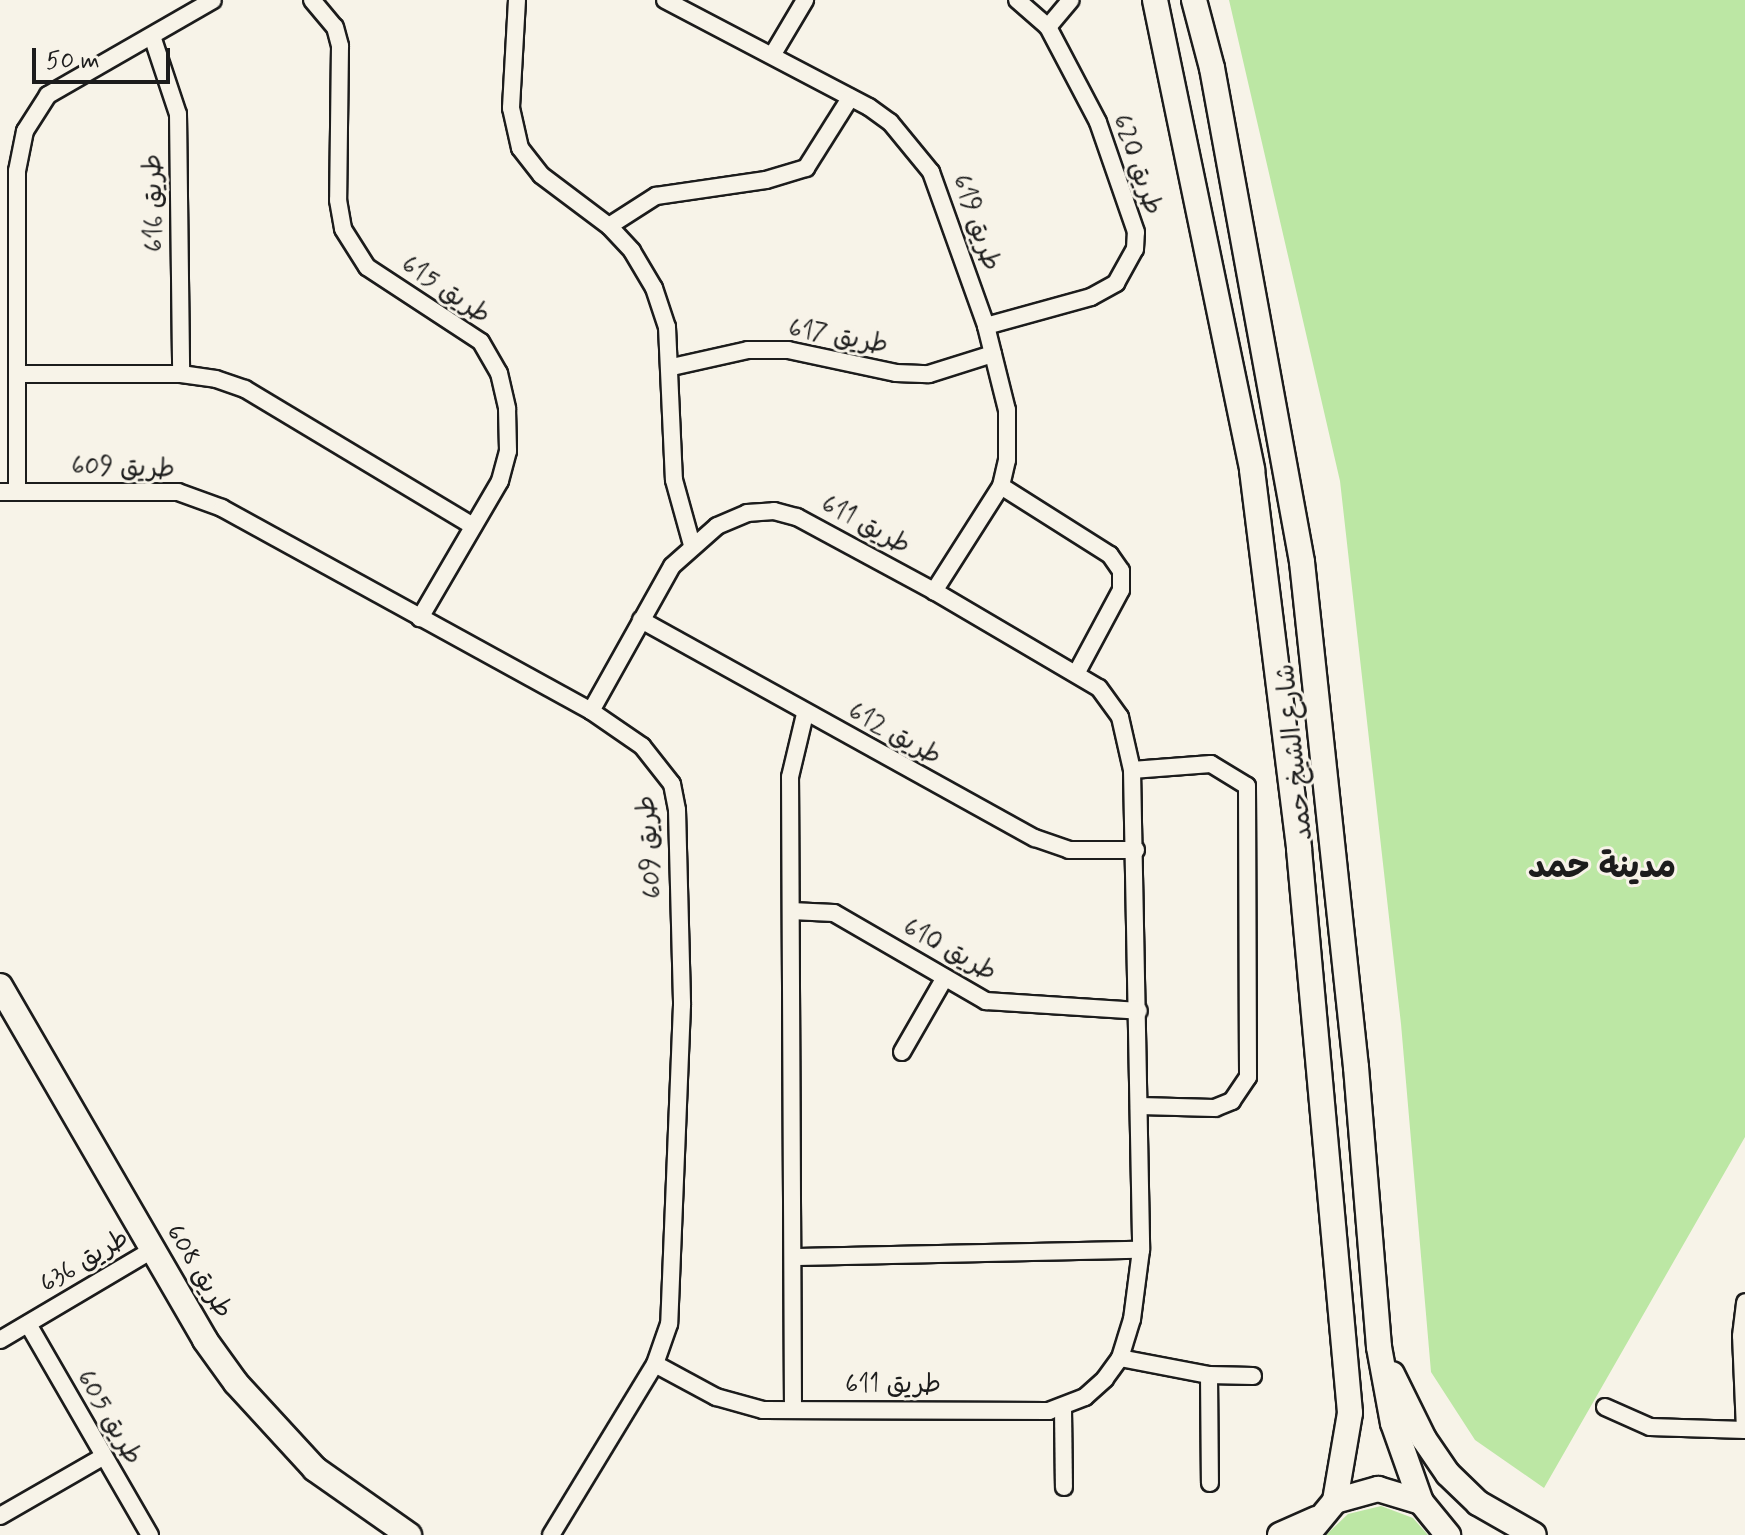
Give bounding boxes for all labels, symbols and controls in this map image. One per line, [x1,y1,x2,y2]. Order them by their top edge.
scale bar [36,32,174,82]
text: 50 m [46,46,100,77]
street label: طريق 620 [1104,111,1168,219]
street label: طريق 616 [139,154,171,252]
street label: طريق 619 [944,171,1006,275]
street label: طريق 615 [395,250,495,332]
street label: طريق 617 [786,314,890,362]
street label: طريق 609 [71,452,175,486]
street label: طريق 611 [815,490,915,562]
street label: شارع الشيخ حمد [1271,662,1321,842]
street label: طريق 612 [842,697,946,773]
street label: طريق 609 [632,794,670,900]
district label: مدينة حمد [1528,848,1676,888]
street label: طريق 610 [897,913,1001,989]
street label: طريق 608 [158,1219,238,1325]
street label: طريق 636 [35,1223,135,1301]
street label: طريق 605 [68,1365,148,1471]
street label: طريق 611 [845,1370,941,1402]

